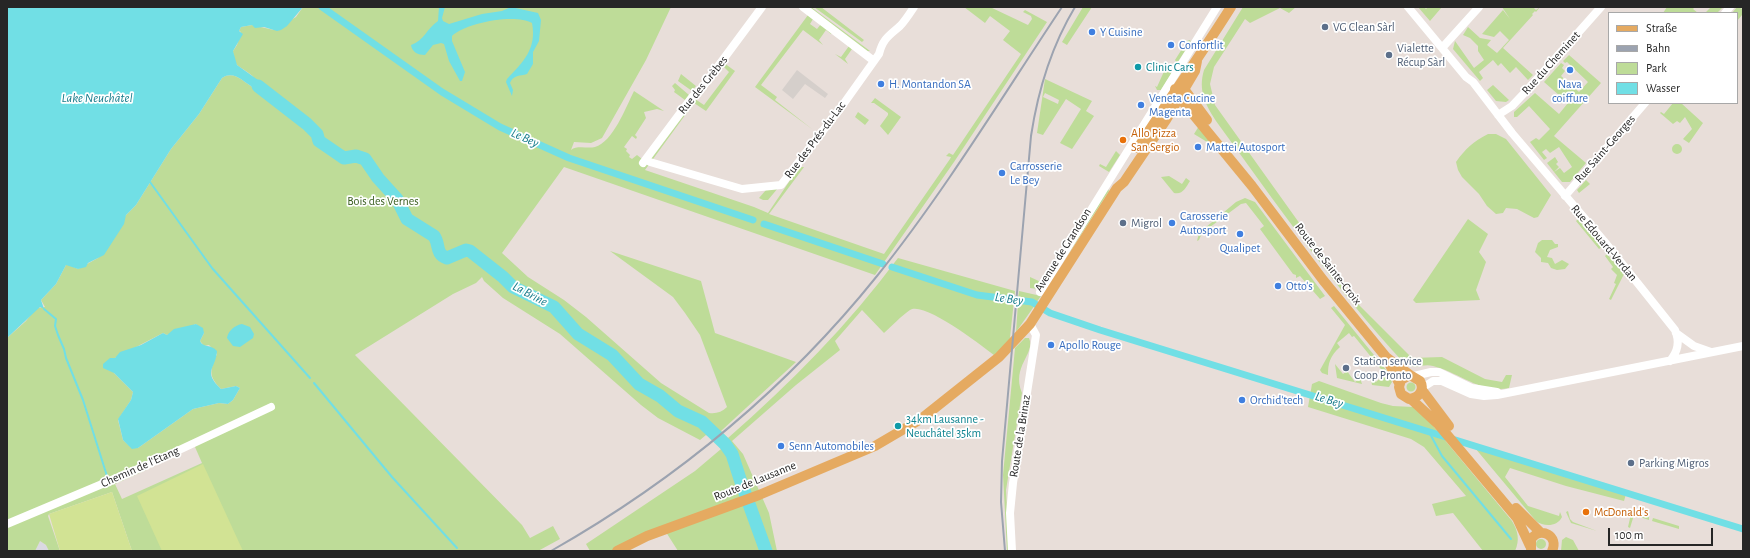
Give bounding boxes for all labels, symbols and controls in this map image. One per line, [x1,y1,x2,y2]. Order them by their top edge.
legend [1608,12,1738,104]
place label: VG Clean Sàrl [1333,20,1395,34]
marker: VG Clean Sàrl [1320,22,1330,32]
text: Straße [1646,22,1677,34]
place label: Y Cuisine [1100,25,1142,39]
marker: Y Cuisine [1087,27,1097,37]
street label: Rue du Cheminet [1519,28,1583,98]
place label: Confortlit [1179,38,1223,52]
marker: Confortlit [1166,40,1176,50]
place label: Vialette Récup Sàrl [1397,41,1445,69]
text: Bahn [1646,42,1670,54]
marker: Vialette Récup Sàrl [1384,50,1394,60]
street label: Rue des Grèbes [675,53,731,117]
place label: Clinic Cars [1146,60,1194,74]
marker: Clinic Cars [1133,62,1143,72]
text: Park [1646,62,1667,74]
marker: Nava coiffure [1565,65,1575,75]
place label: H. Montandon SA [889,77,971,91]
place label: Nava coiffure [1552,77,1588,105]
marker: H. Montandon SA [876,79,886,89]
text: Wasser [1646,82,1680,94]
water label: Lake Neuchâtel [61,90,133,106]
place label: Veneta Cucine Magenta [1149,91,1215,119]
street label: Rue des Prés-du-Lac [781,99,849,181]
marker: Veneta Cucine Magenta [1136,100,1146,110]
street label: Rue Saint-Georges [1572,112,1638,186]
water label: Le Bey [509,125,541,151]
place label: Allo Pizza San Sergio [1131,126,1179,154]
marker: Allo Pizza San Sergio [1118,135,1128,145]
place label: Mattei Autosport [1206,140,1285,154]
marker: Mattei Autosport [1193,142,1203,152]
place label: Carrosserie Le Bey [1010,159,1062,187]
marker: Carrosserie Le Bey [997,168,1007,178]
park label: Bois des Vernes [347,194,419,208]
street label: Rue Edouard-Verdan [1568,202,1640,284]
street label: Avenue de Grandson [1032,206,1094,294]
place label: Carosserie Autosport [1180,209,1228,237]
place label: Migrol [1131,216,1162,230]
marker: Migrol [1118,218,1128,228]
marker: Carosserie Autosport [1167,218,1177,228]
street label: Route de Sainte-Croix [1292,220,1364,308]
marker: Qualipet [1235,229,1245,239]
place label: Qualipet [1220,241,1260,255]
water label: La Brine [510,278,550,310]
place label: Otto's [1286,279,1313,293]
marker: Otto's [1273,281,1283,291]
water label: Le Bey [994,289,1024,309]
place label: Apollo Rouge [1059,338,1121,352]
marker: Apollo Rouge [1046,340,1056,350]
place label: Station service Coop Pronto [1354,354,1422,382]
marker: Station service Coop Pronto [1341,363,1351,373]
water label: Le Bey [1313,388,1345,412]
place label: Orchid'tech [1250,393,1303,407]
street label: Route de la Brinaz [1006,394,1034,478]
marker: Orchid'tech [1237,395,1247,405]
place label: 34km Lausanne - Neuchâtel 35km [906,412,984,440]
marker: 34km Lausanne - Neuchâtel 35km [893,421,903,431]
place label: Senn Automobiles [789,439,874,453]
marker: Senn Automobiles [776,441,786,451]
street label: Chemin de l'Etang [99,443,181,491]
place label: Parking Migros [1639,456,1709,470]
street label: Route de Lausanne [712,458,798,504]
marker: Parking Migros [1626,458,1636,468]
place label: McDonald's [1594,505,1648,519]
marker: McDonald's [1581,507,1591,517]
scale bar [1610,520,1715,546]
text: 100 m [1615,529,1643,541]

